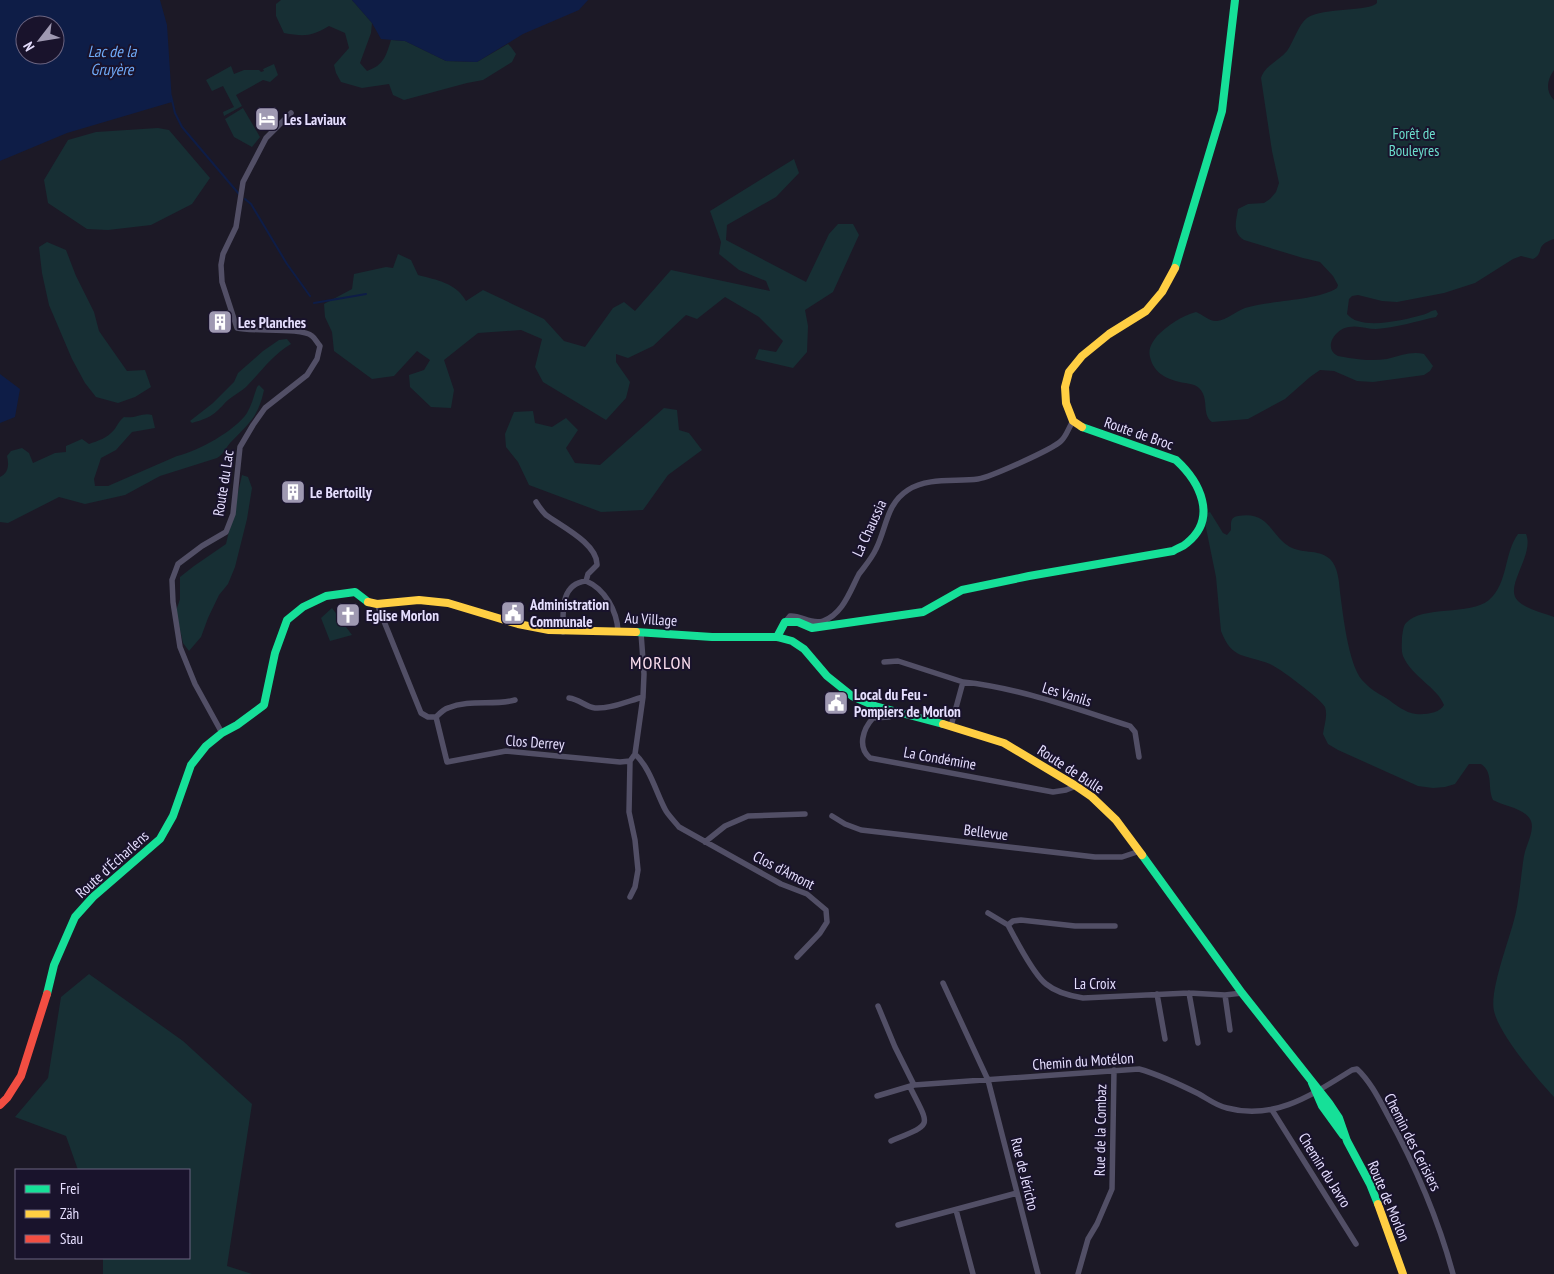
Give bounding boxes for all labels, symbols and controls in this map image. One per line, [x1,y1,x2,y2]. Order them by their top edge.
north arrow [15,15,65,65]
text: N [19,39,39,55]
water label: Lac de la Gruyère [88,41,138,79]
hotel icon: Les Laviaux [254,106,280,132]
place label: Les Laviaux [284,110,347,129]
park label: Forêt de Bouleyres [1389,124,1439,160]
building icon: Les Planches [207,309,233,335]
place label: Les Planches [238,313,306,332]
street label: Route de Broc [1102,412,1177,454]
street label: Route du Lac [208,448,238,517]
building icon: Le Bertoilly [280,479,306,505]
place label: Le Bertoilly [310,483,373,502]
street label: La Chaussia [848,497,890,559]
place label: Administration Communale [529,595,609,631]
public building icon: Administration Communale [500,600,526,626]
church icon: Eglise Morlon [335,602,361,628]
place label: Eglise Morlon [366,606,439,625]
street label: Au Village [624,608,678,630]
district label: MORLON [630,651,692,674]
street label: Les Vanils [1040,678,1094,710]
place label: Local du Feu - Pompiers de Morlon [854,685,961,721]
public building icon: Local du Feu - Pompiers de Morlon [823,690,849,716]
street label: Clos Derrey [505,730,565,754]
street label: Route de Bulle [1034,740,1108,798]
street label: La Condémine [902,742,978,774]
street label: Bellevue [963,820,1009,844]
street label: Route d'Écharlens [71,826,153,902]
street label: Clos d'Amont [750,846,818,894]
street label: La Croix [1074,974,1116,993]
street label: Chemin du Motélon [1032,1048,1134,1074]
street label: Rue de la Combaz [1090,1084,1110,1176]
street label: Chemin des Cerisiers [1380,1090,1446,1194]
street label: Chemin du Javro [1295,1129,1355,1211]
street label: Rue de Jéricho [1007,1136,1043,1212]
street label: Route de Morlon [1364,1158,1414,1244]
legend [15,1169,190,1259]
text: Frei [60,1179,80,1198]
text: Zäh [60,1204,79,1223]
text: Stau [60,1229,83,1248]

